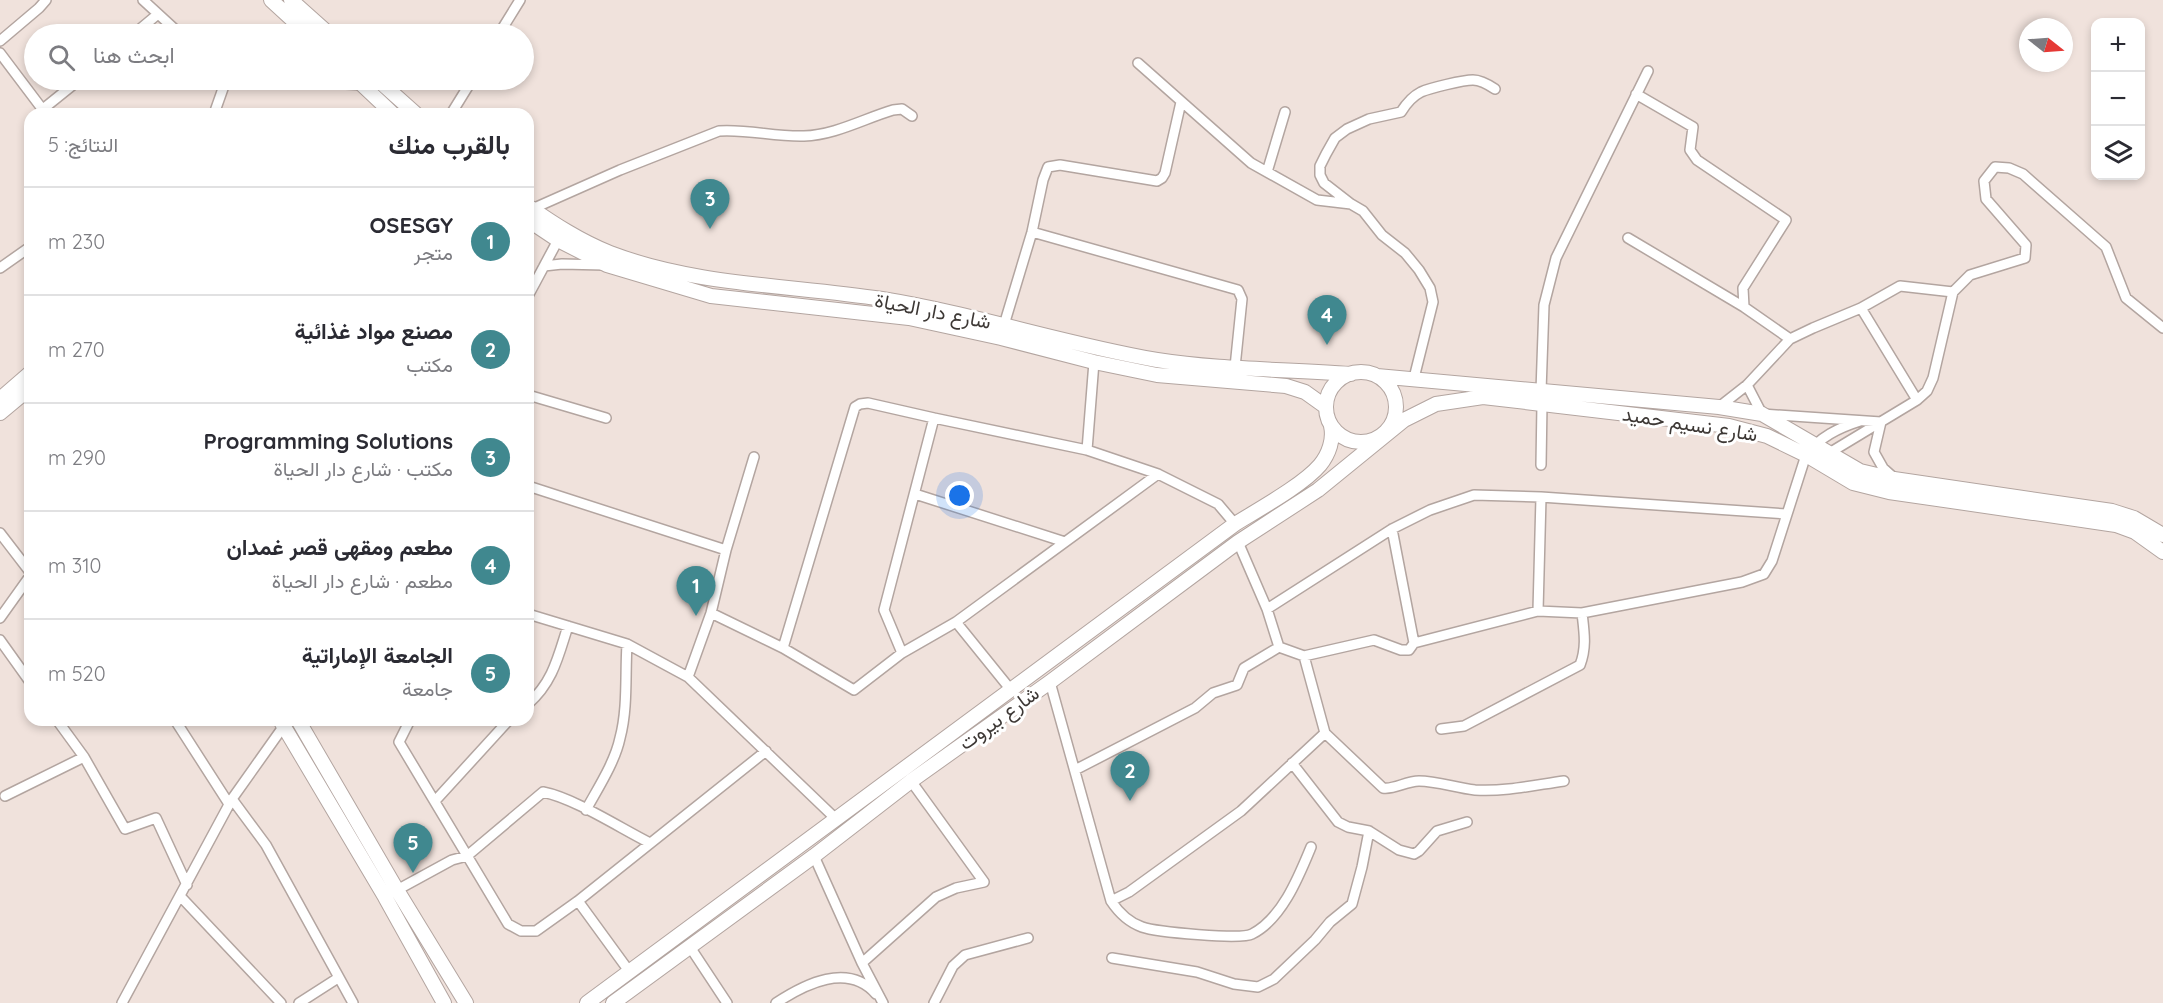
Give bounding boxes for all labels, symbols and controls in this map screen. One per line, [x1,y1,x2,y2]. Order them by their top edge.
north arrow [2019,18,2073,72]
map controls [2091,18,2145,180]
button: + [2091,18,2145,72]
search box [24,24,534,90]
icon: search [45,41,78,74]
text: ابحث هنا [93,41,175,69]
button: − [2091,72,2145,126]
button: layers [2091,126,2145,180]
text: بالقرب منك [389,128,510,161]
text: النتائج: 5 [48,132,118,157]
pin: 3 [690,180,730,229]
text: OSESGY [370,211,453,239]
text: 230 m [48,229,105,254]
text: 1 [487,229,494,254]
text: متجر [414,240,453,265]
street label: شارع دار الحياة [872,287,993,336]
pin: 4 [1308,296,1346,345]
text: مصنع مواد غذائية [294,317,453,345]
text: 270 m [48,337,105,362]
text: 2 [485,337,496,362]
text: مكتب [406,352,453,377]
street label: شارع نسيم حميد [1620,400,1759,448]
text: Programming Solutions [203,427,453,455]
text: 290 m [48,445,106,470]
text: 3 [485,445,496,470]
text: مكتب · شارع دار الحياة [274,456,453,481]
your location [945,481,974,510]
text: مطعم ومقهى قصر غمدان [226,533,453,561]
text: 310 m [48,553,102,578]
text: 4 [485,553,496,578]
pin: 1 [676,566,716,616]
text: مطعم · شارع دار الحياة [272,568,453,593]
text: الجامعة الإماراتية [302,641,453,669]
text: 520 m [48,661,106,686]
text: 5 [485,661,496,686]
text: جامعة [402,676,453,701]
street label: شارع بيروت [954,680,1045,757]
pin: 2 [1110,752,1150,801]
pin: 5 [394,824,432,873]

